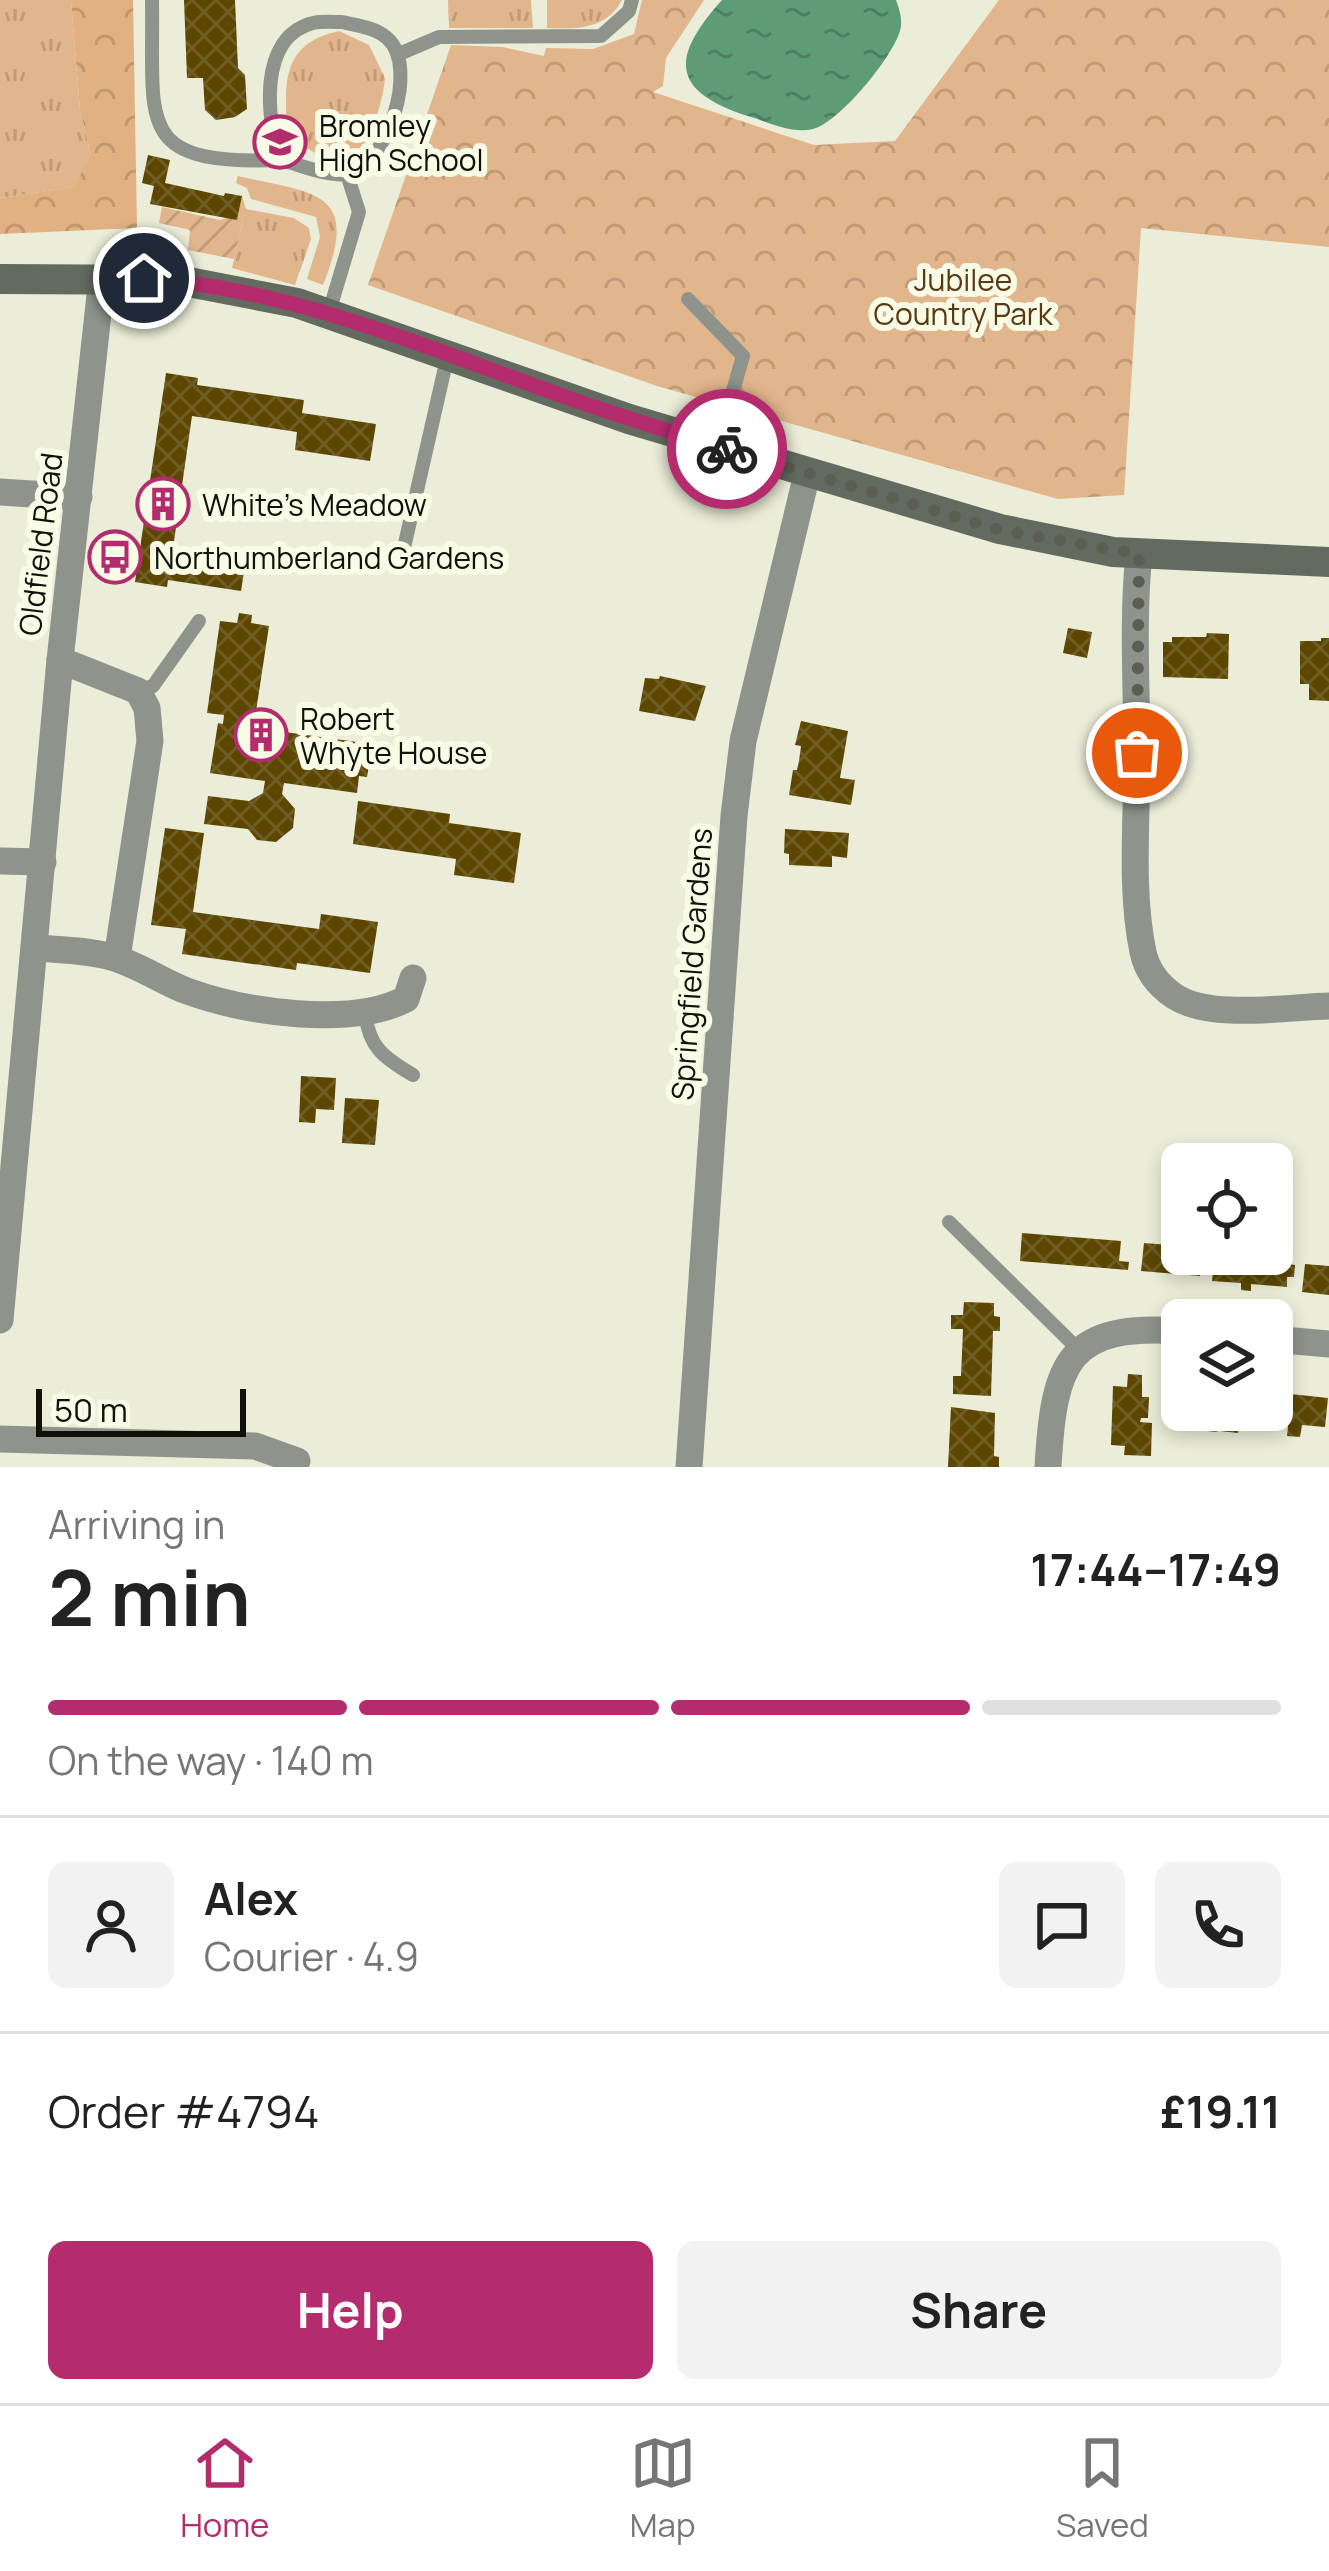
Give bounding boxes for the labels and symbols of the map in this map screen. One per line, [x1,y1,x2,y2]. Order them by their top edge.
place label: Bromley High School [319,105,484,180]
school or university icon: Bromley High School [252,114,308,170]
pin [93,227,195,329]
park label: Jubilee Country Park [873,259,1054,334]
courier [667,389,787,509]
street label: Oldfield Road [8,450,72,638]
building icon: White's Meadow [135,476,191,532]
place label: White's Meadow [202,484,427,525]
bus stop icon: Northumberland Gardens [87,529,143,585]
place label: Northumberland Gardens [154,537,504,578]
place label: Robert Whyte House [300,698,487,773]
pin [1086,702,1188,804]
building icon: Robert Whyte House [233,707,289,763]
street label: Springfield Gardens [661,826,721,1102]
scale bar [36,1383,246,1436]

